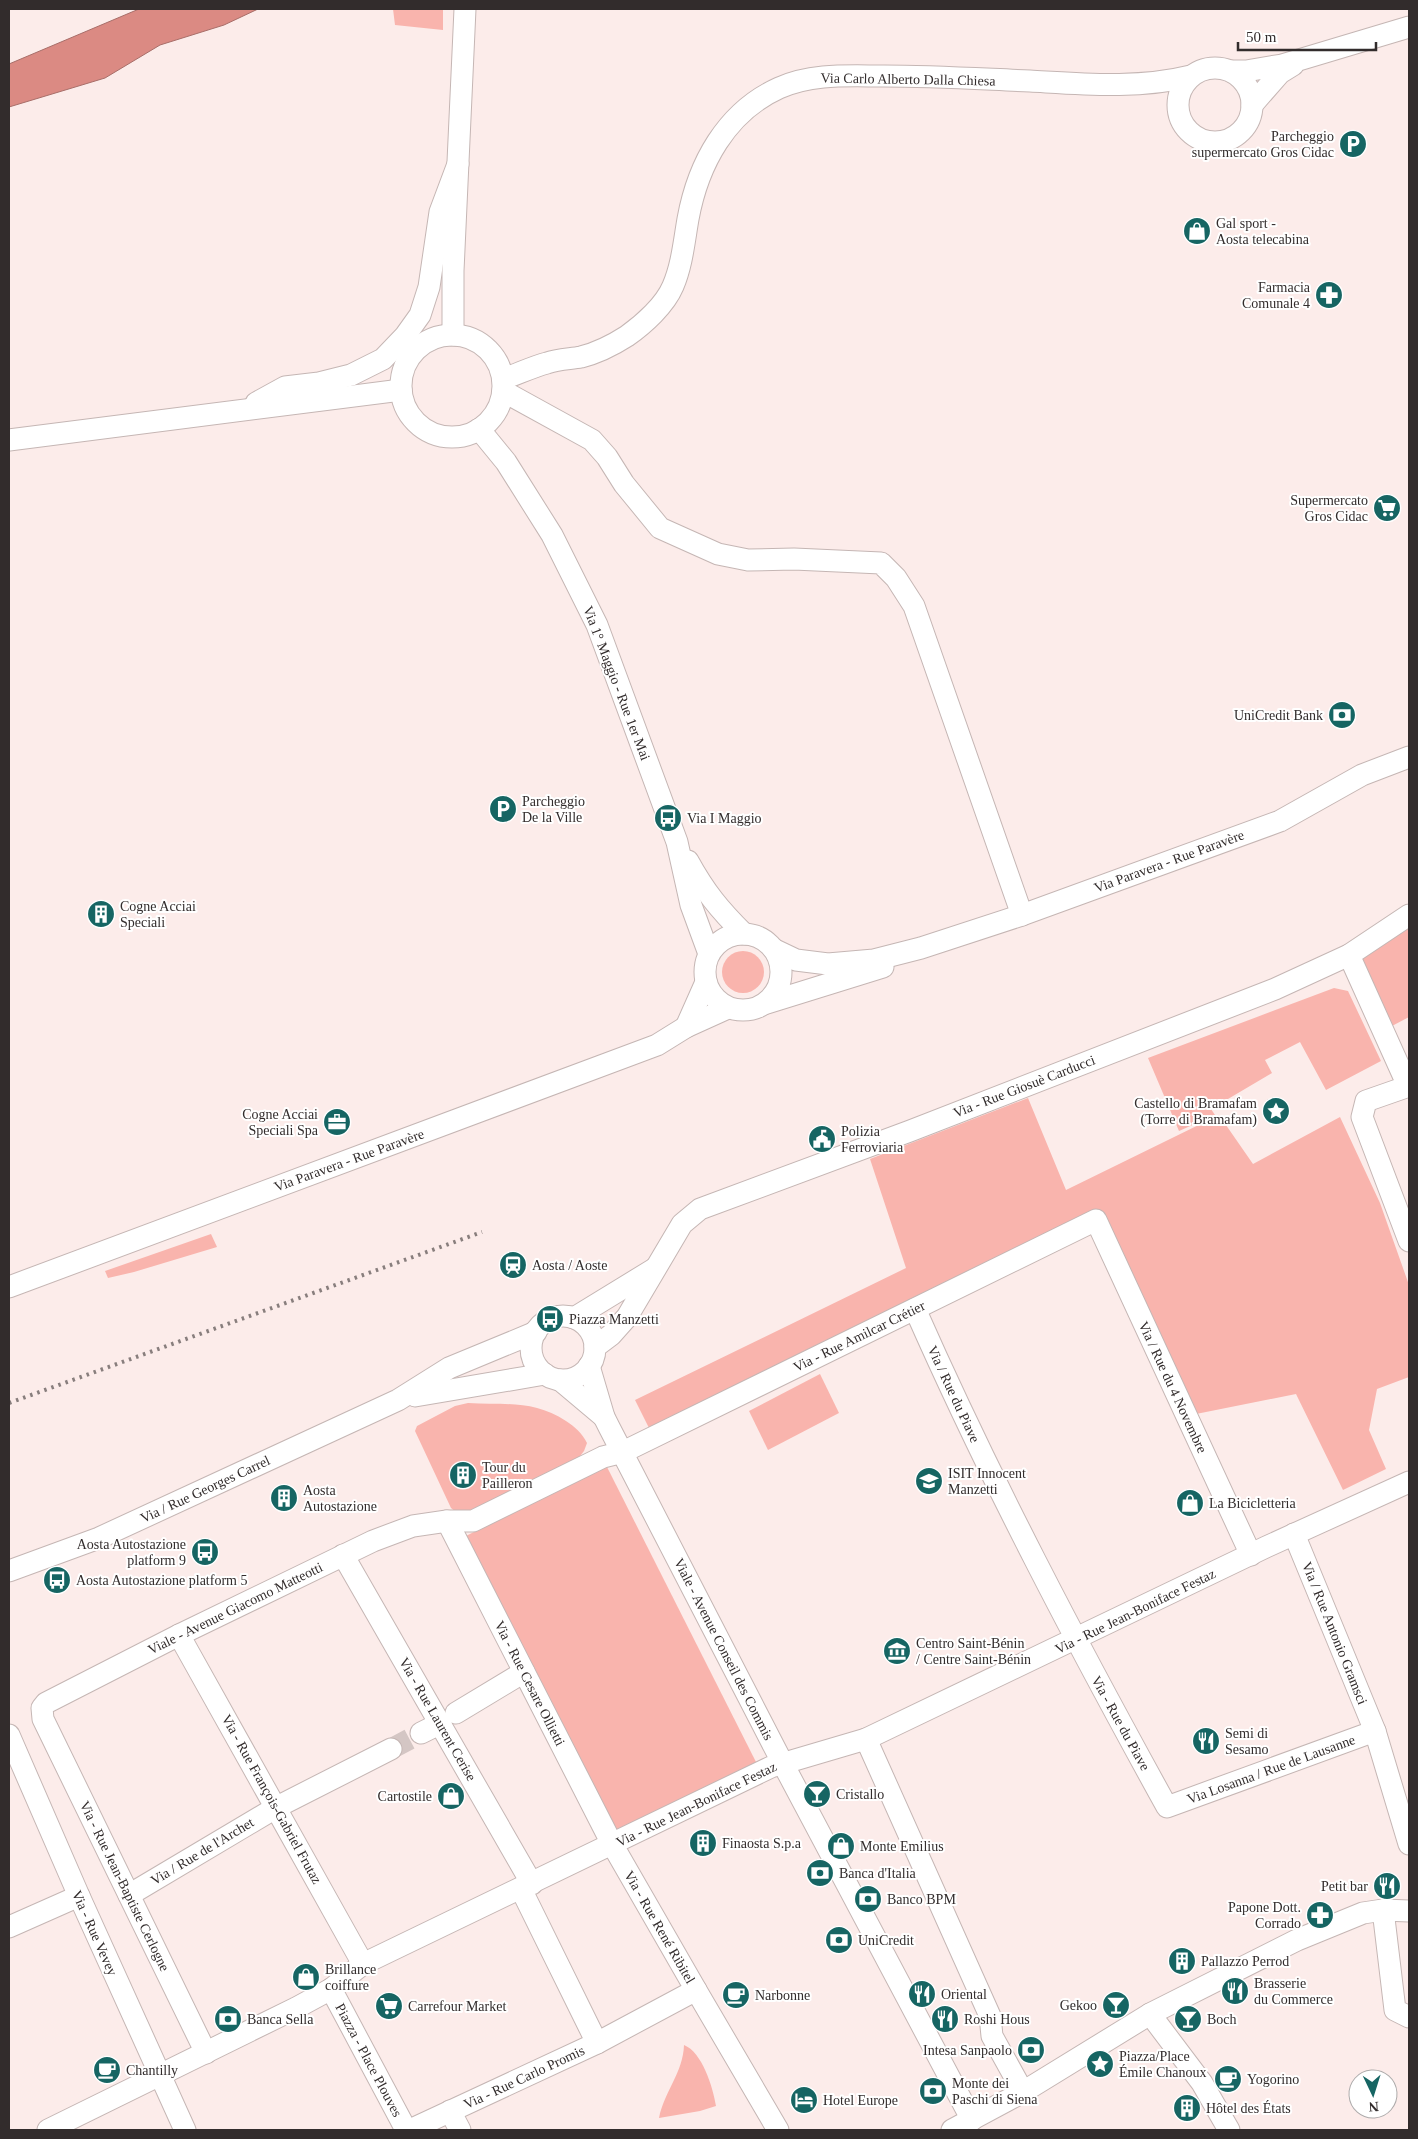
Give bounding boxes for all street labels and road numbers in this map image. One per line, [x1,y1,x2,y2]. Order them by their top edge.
street label: Via Carlo Alberto Dalla Chiesa [820,70,996,89]
street label: Via 1° Maggio - Rue 1er Mai [580,604,653,763]
street label: Via Paravera - Rue Paravère [1092,827,1246,896]
street label: Via - Rue Giosuè Carducci [951,1052,1097,1120]
street label: Via Paravera - Rue Paravère [272,1126,426,1195]
street label: Via - Rue Amilcar Crétier [791,1298,928,1375]
street label: Via / Rue du 4 Novembre [1135,1319,1210,1455]
street label: Via / Rue du Piave [925,1343,983,1445]
street label: Via / Rue Georges Carrel [138,1453,272,1526]
street label: Viale - Avenue Conseil des Commis [671,1556,776,1743]
street label: Viale - Avenue Giacomo Matteotti [145,1559,325,1657]
street label: Via / Rue Antonio Gramsci [1299,1560,1370,1707]
street label: Via - Rue Jean-Boniface Festaz [1053,1566,1218,1657]
street label: Via - Rue Cesare Ollietti [491,1618,568,1748]
street label: Via - Rue Laurent Cerise [396,1655,479,1784]
street label: Via - Rue du Piave [1088,1673,1153,1773]
street label: Via - Rue François-Gabriel Frutaz [219,1712,324,1887]
street label: Via Losanna / Rue de Lausanne [1185,1732,1357,1807]
street label: Via - Rue Jean-Boniface Festaz [614,1759,779,1850]
street label: Via - Rue Jean-Baptiste Cerlogne [77,1799,172,1974]
street label: Via / Rue de l'Archet [148,1815,257,1888]
street label: Via - Rue René Ribitel [621,1868,698,1986]
street label: Via - Rue Vevey [69,1888,120,1978]
street label: Piazza - Place Plouves [332,2001,405,2120]
street label: Via - Rue Carlo Promis [462,2043,587,2112]

